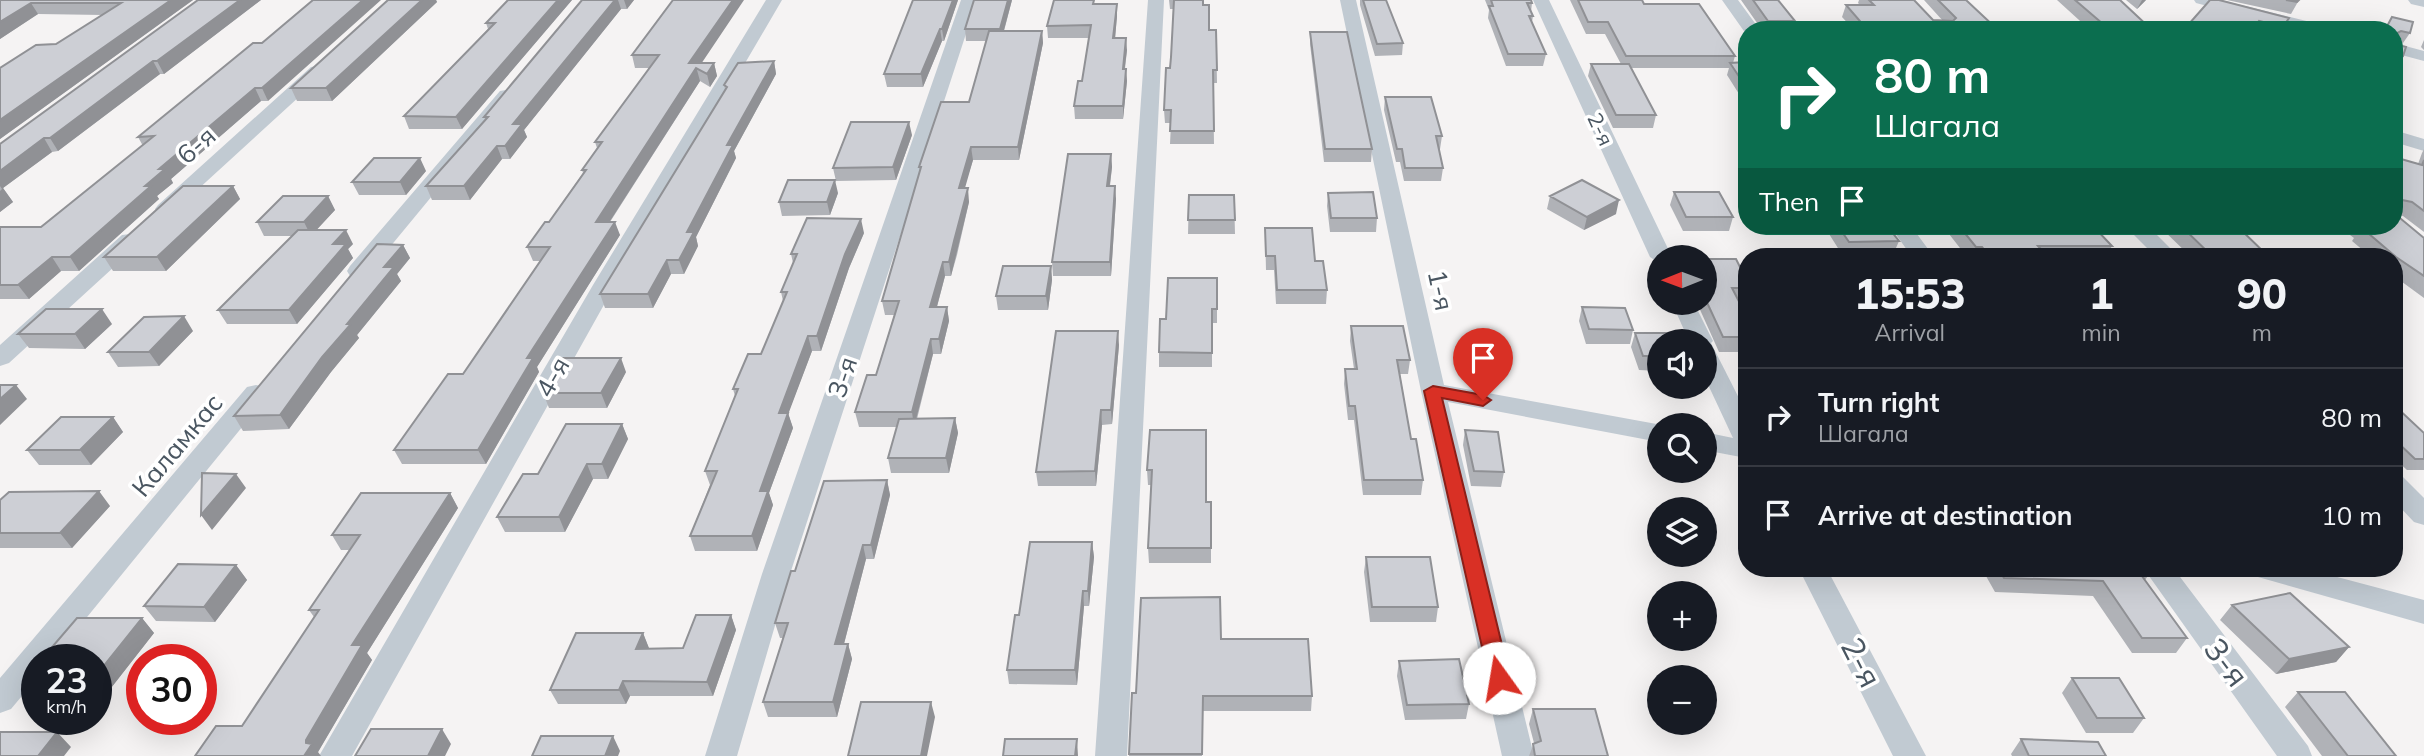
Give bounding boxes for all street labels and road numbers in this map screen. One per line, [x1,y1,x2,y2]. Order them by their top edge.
street label: 2-я [1582,108,1620,150]
street label: 6-я [170,119,222,171]
street label: 1-я [1421,267,1461,313]
street label: 4-я [527,351,577,403]
street label: 3-я [820,352,864,402]
street label: Каламкас [124,387,230,503]
street label: 2-я [1833,630,1891,694]
street label: 3-я [2196,630,2258,694]

